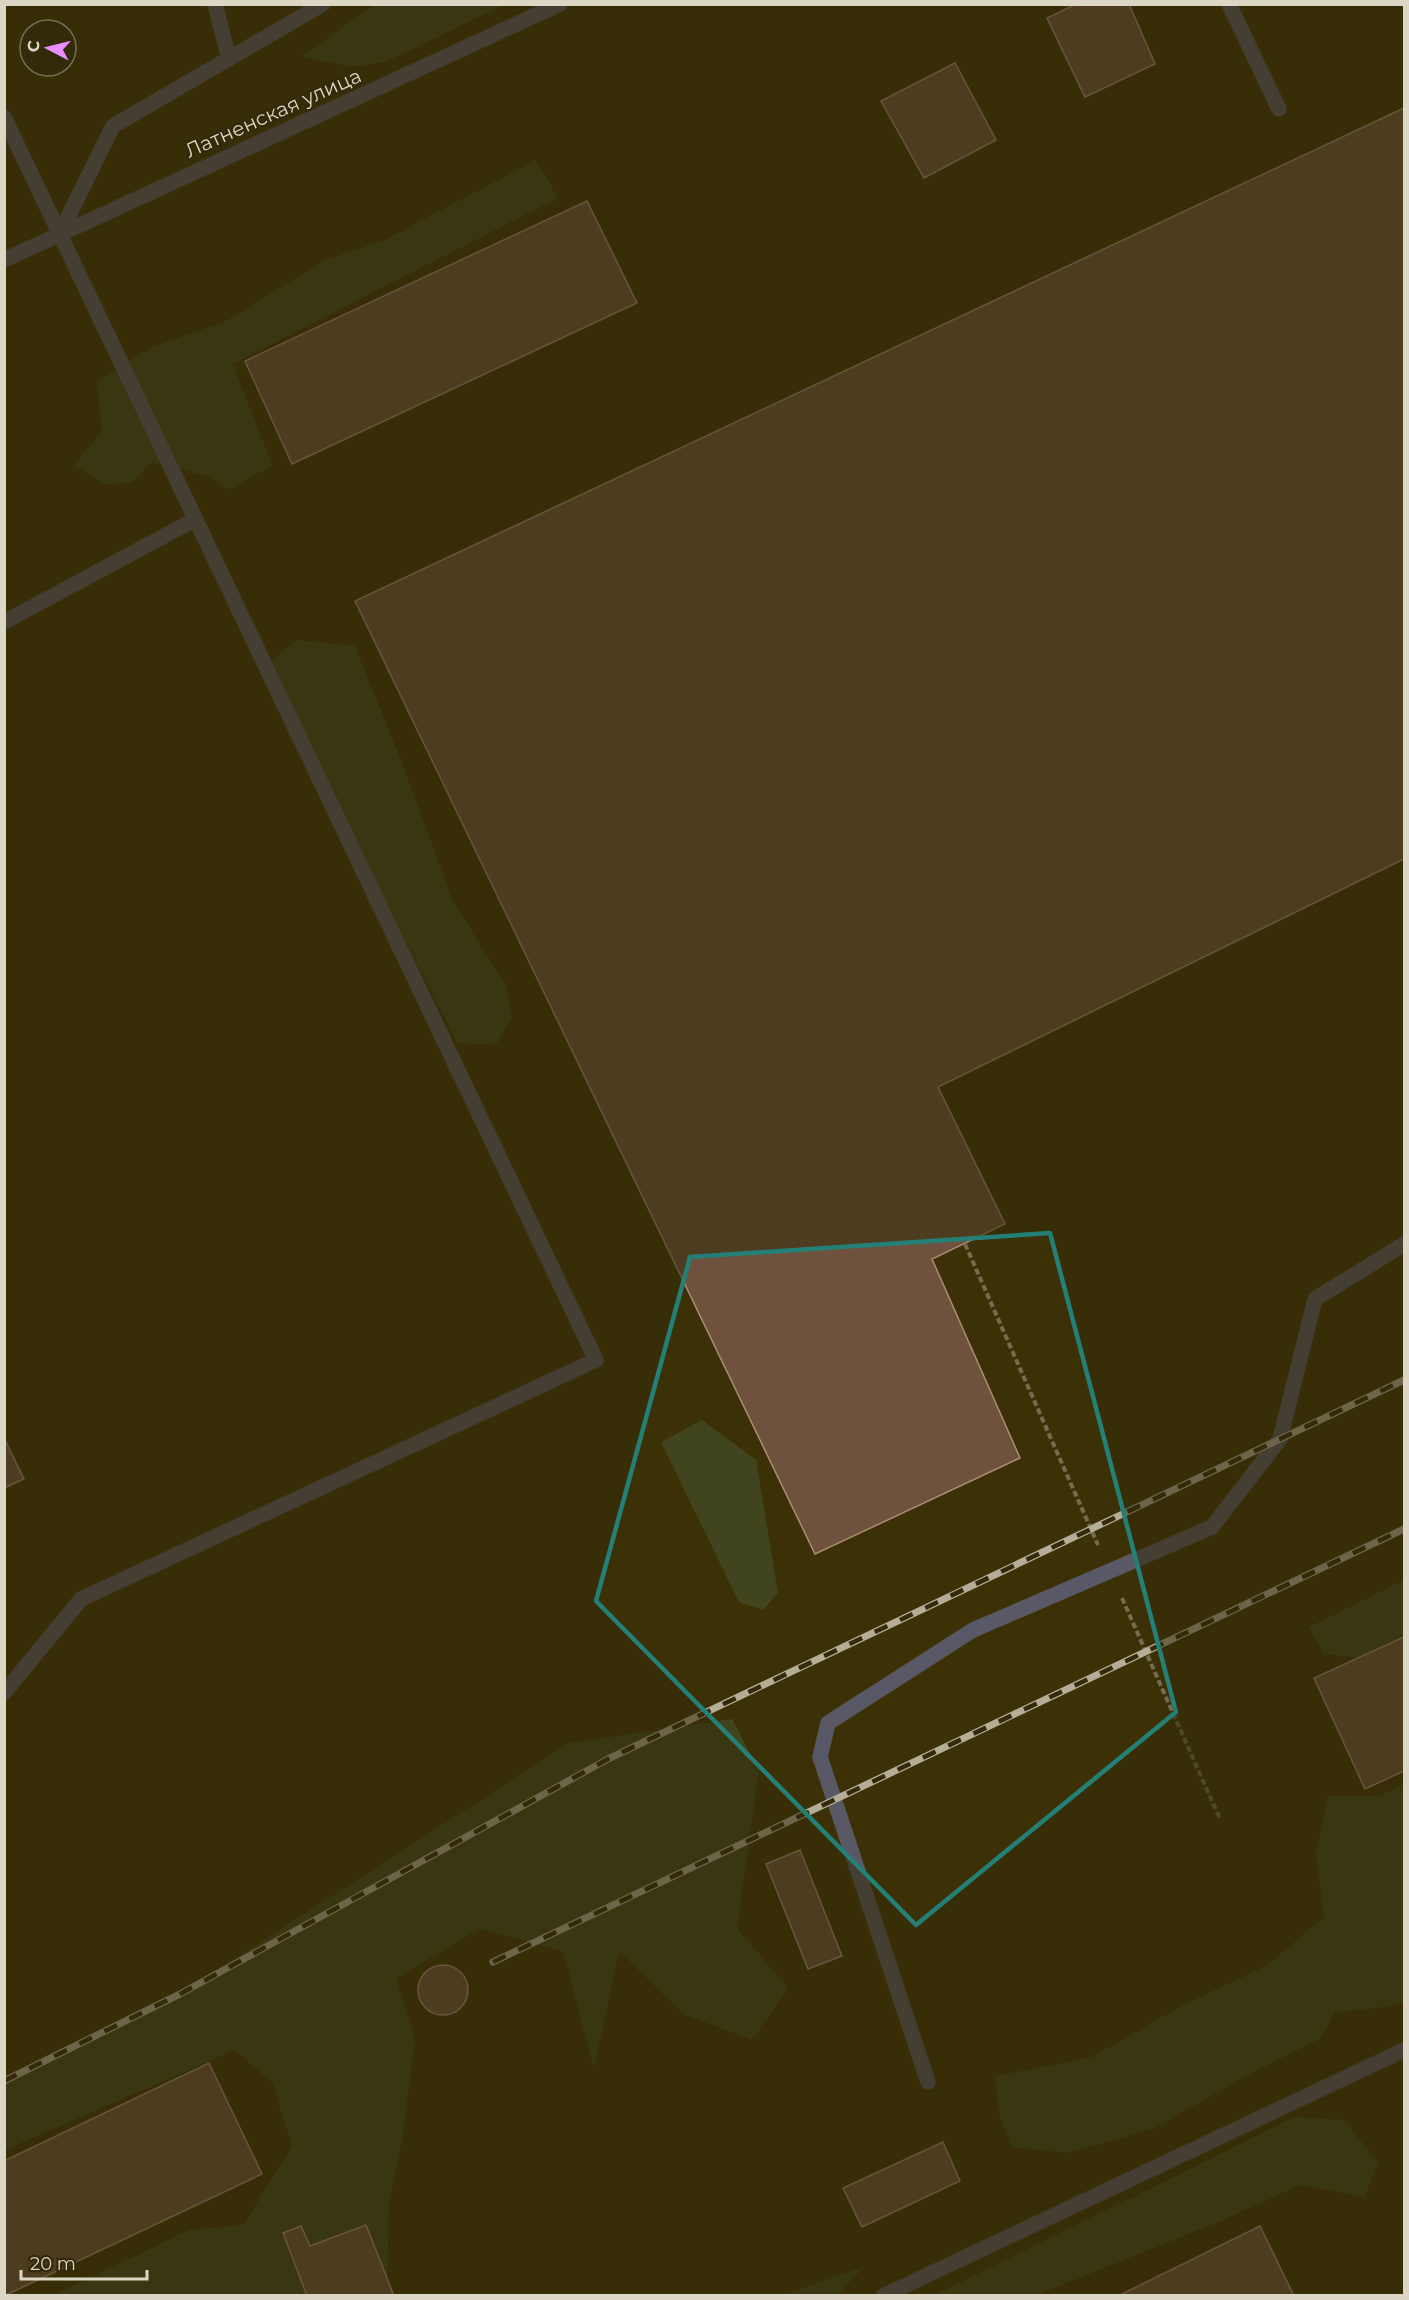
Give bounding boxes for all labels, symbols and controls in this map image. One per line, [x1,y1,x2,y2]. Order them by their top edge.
north arrow [18,18,78,78]
text: С [23,39,44,53]
street label: Латненская улица [181,63,365,163]
scale bar [21,2243,147,2281]
text: 20 m [30,2253,76,2275]

